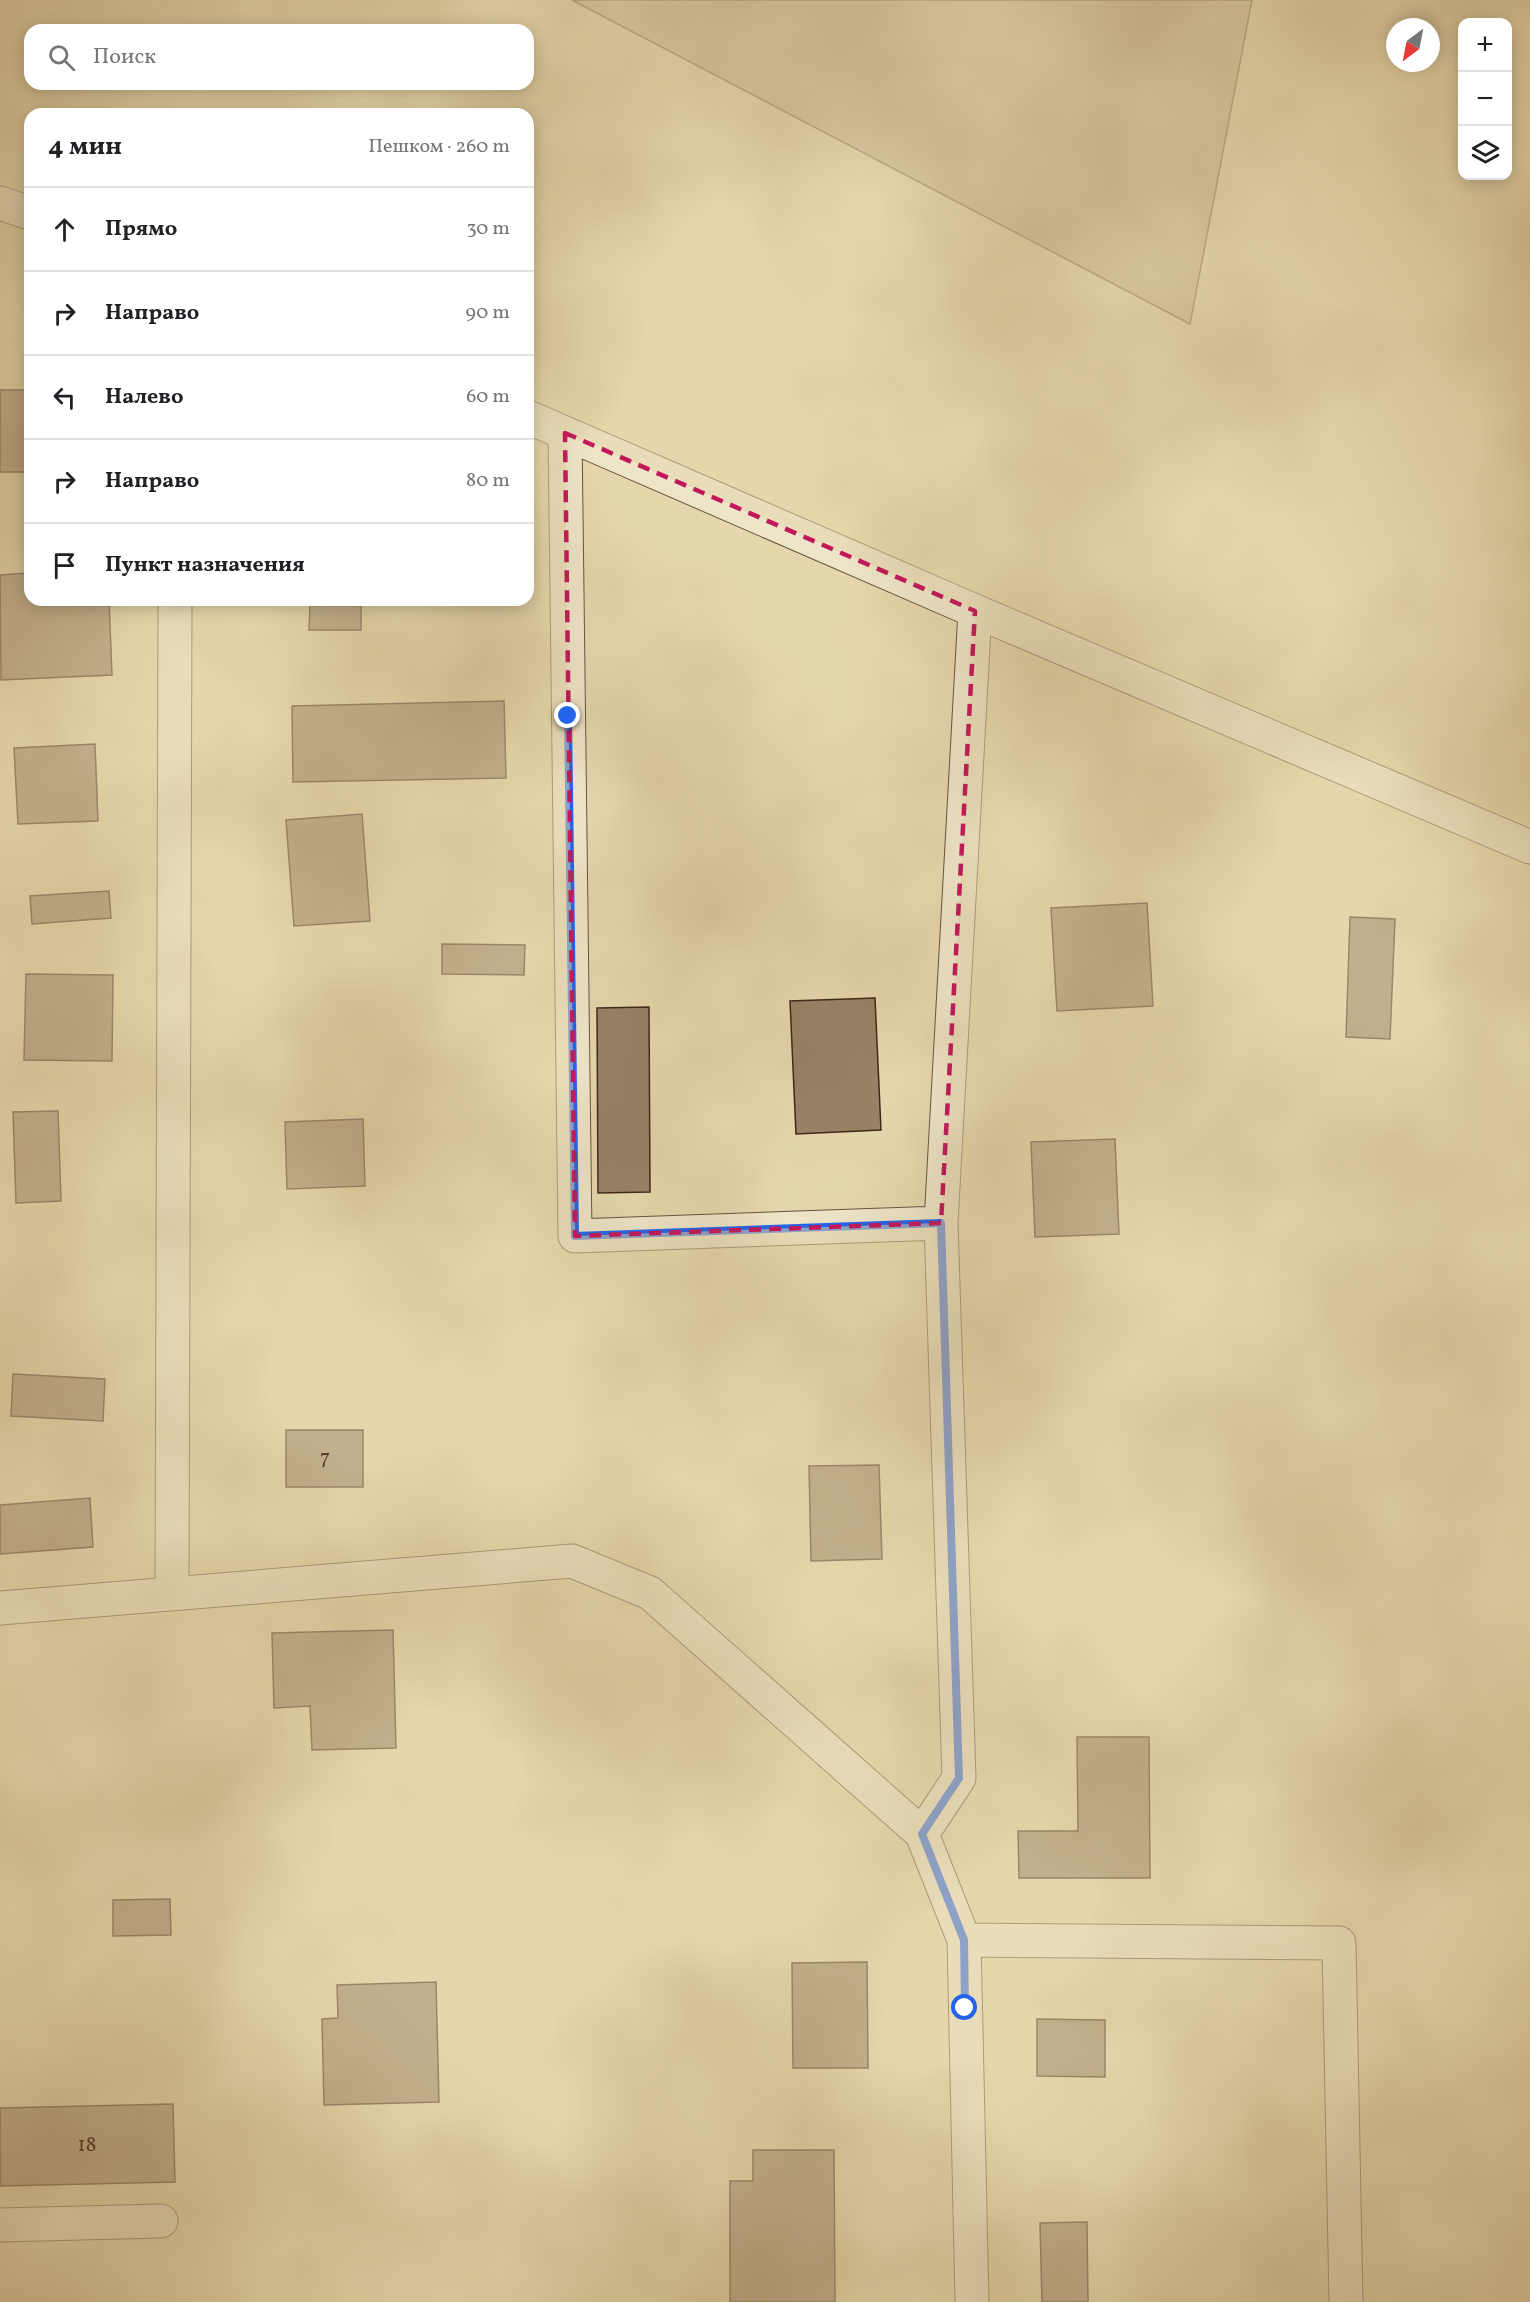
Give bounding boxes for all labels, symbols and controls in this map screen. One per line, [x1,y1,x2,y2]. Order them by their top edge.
north arrow [1386,18,1440,72]
map controls [1458,18,1512,180]
button: + [1458,18,1512,72]
search box [24,24,534,90]
icon: search [45,41,78,74]
text: Поиск [93,42,156,73]
button: − [1458,72,1512,126]
button: layers [1458,126,1512,180]
text: 4 мин [48,129,122,165]
text: Пешком · 260 m [368,133,510,161]
icon: ahead [48,213,81,246]
text: Прямо [105,214,177,245]
text: 30 m [466,215,510,243]
icon: right [48,297,81,330]
text: Направо [105,298,199,329]
text: 90 m [466,299,510,327]
icon: left [48,381,81,414]
text: Налево [105,382,184,413]
text: 60 m [466,383,510,411]
icon: right [48,465,81,498]
text: Направо [105,466,199,497]
text: 80 m [466,467,510,495]
icon: arrive [48,549,81,582]
text: Пункт назначения [105,550,305,581]
route end [554,702,580,728]
house number: 7 [320,1444,330,1473]
route start [951,1994,977,2020]
house number: 18 [78,2131,96,2160]

